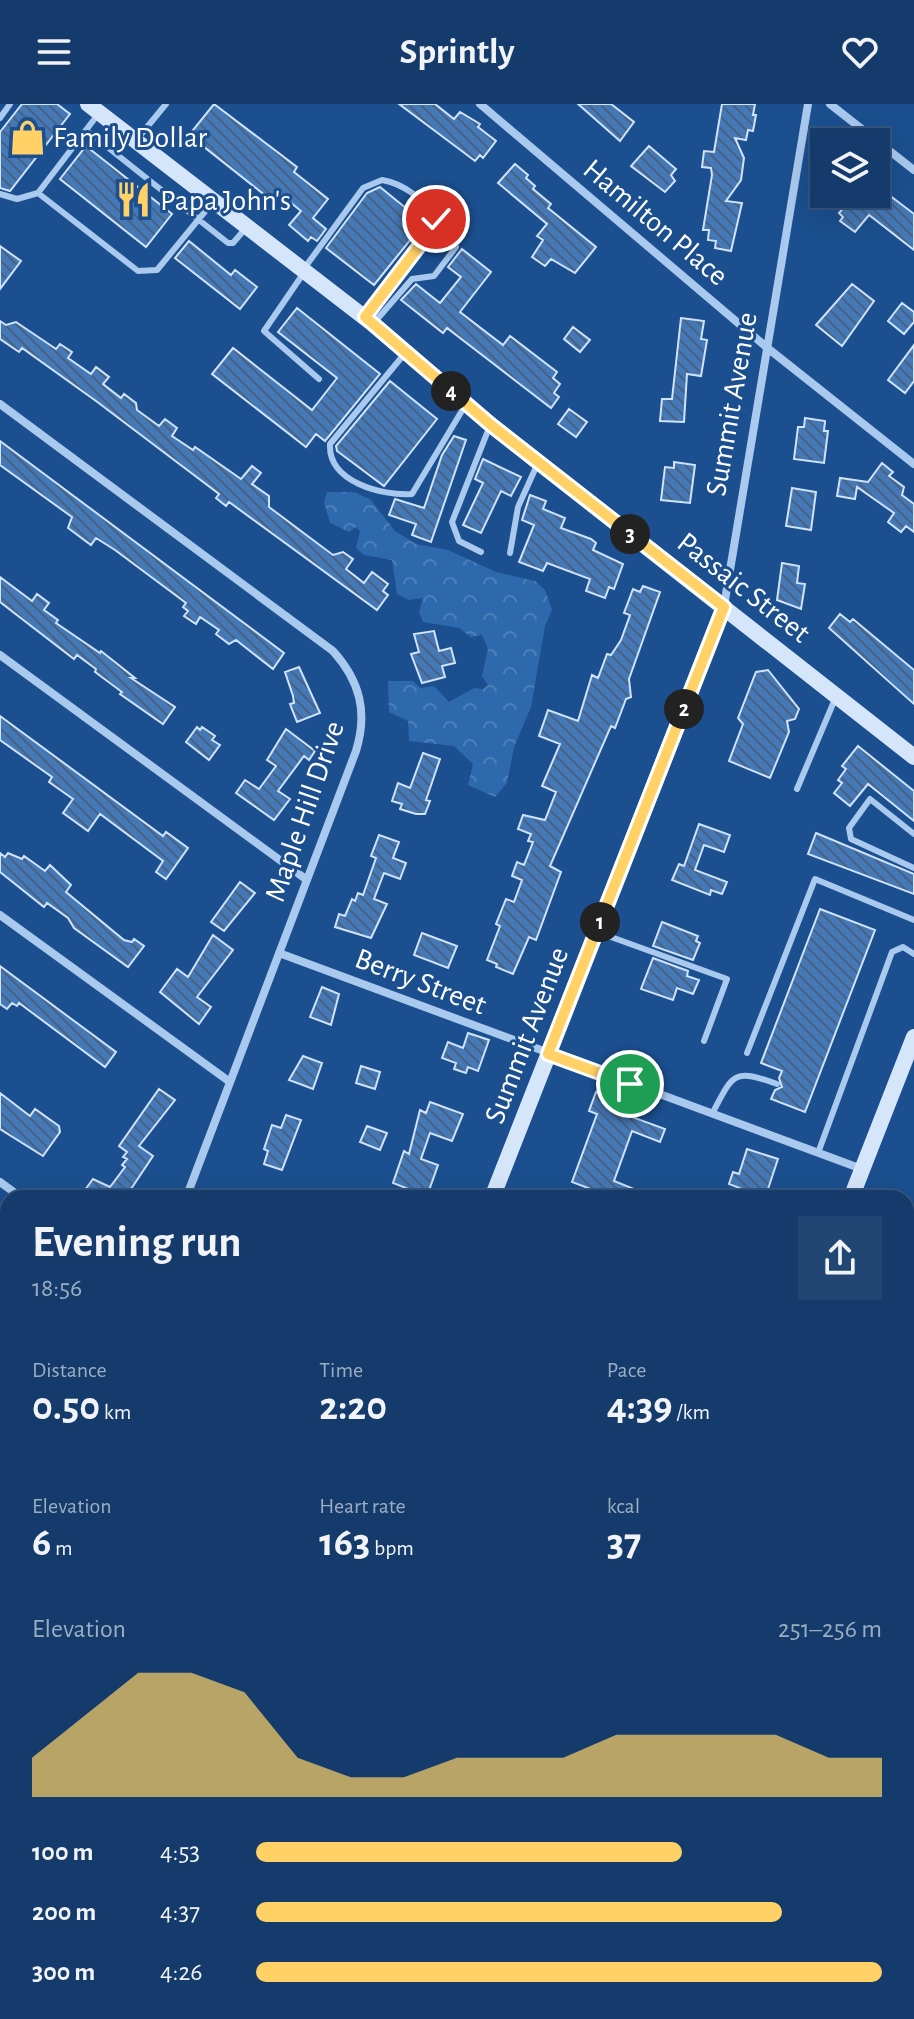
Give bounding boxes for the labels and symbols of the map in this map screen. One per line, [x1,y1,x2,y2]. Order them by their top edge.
shop icon: Family Dollar [8,118,46,156]
place label: Family Dollar [53,123,208,153]
street label: Hamilton Place [577,154,733,292]
restaurant icon: Papa John's [115,181,153,219]
pin [402,185,470,253]
place label: Papa John's [160,186,291,216]
street label: Summit Avenue [701,310,763,498]
pin: 4 [431,371,471,411]
pin: 3 [610,514,650,554]
street label: Passaic Street [671,527,816,649]
pin: 2 [664,689,704,729]
street label: Maple Hill Drive [260,717,350,905]
pin: 1 [580,902,620,942]
street label: Berry Street [351,943,491,1021]
street label: Summit Avenue [480,943,574,1128]
pin [596,1050,664,1118]

